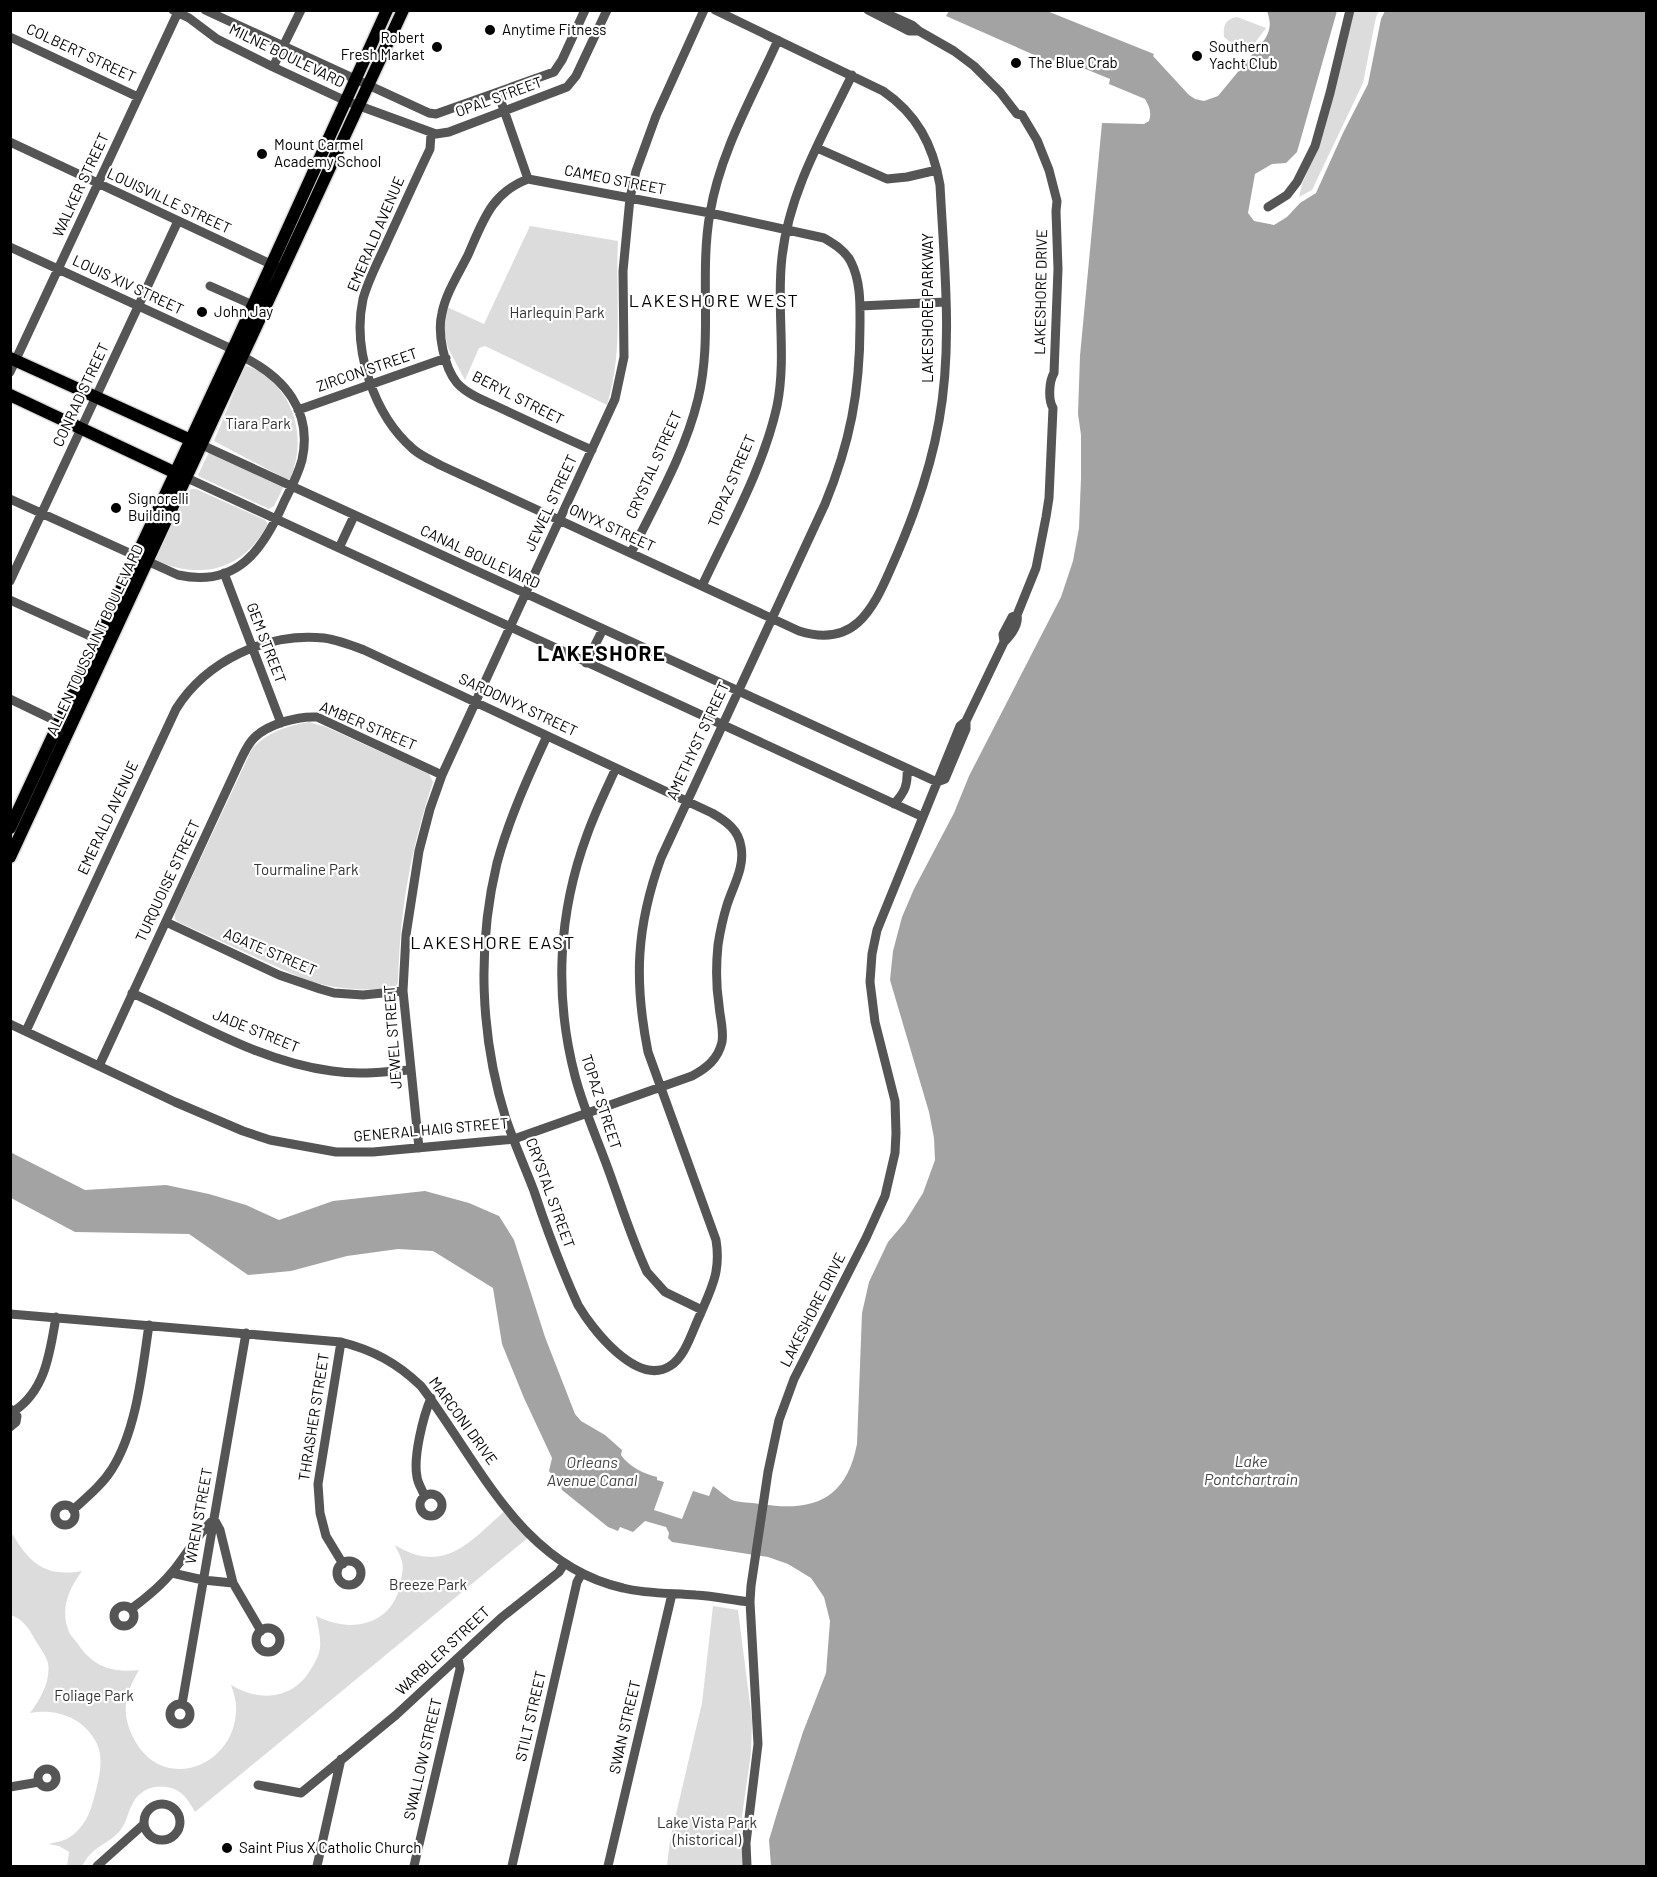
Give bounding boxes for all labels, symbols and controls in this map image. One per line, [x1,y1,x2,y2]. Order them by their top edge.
street label: COLBERT STREET [24,19,139,85]
street label: MILNE BOULEVARD [227,19,348,91]
place label: Anytime Fitness [502,20,606,38]
marker: Anytime Fitness [483,23,497,37]
place label: Robert Fresh Market [341,28,425,63]
place label: Southern Yacht Club [1209,37,1278,72]
marker: Robert Fresh Market [430,40,444,54]
marker: Southern Yacht Club [1190,49,1204,63]
place label: The Blue Crab [1028,53,1118,71]
marker: The Blue Crab [1009,56,1023,70]
street label: OPAL STREET [453,72,545,120]
street label: WALKER STREET [48,130,112,239]
place label: Mount Carmel Academy School [274,135,381,170]
marker: Mount Carmel Academy School [255,147,269,161]
street label: CAMEO STREET [563,160,668,198]
street label: LOUISVILLE STREET [105,163,234,237]
street label: EMERALD AVENUE [343,173,407,294]
street label: LAKESHORE DRIVE [1030,229,1050,355]
street label: LAKESHORE PARKWAY [918,233,936,383]
street label: LOUIS XIV STREET [70,250,187,318]
district label: LAKESHORE WEST [629,289,799,311]
place label: John Jay [214,302,273,320]
park label: Harlequin Park [509,303,605,321]
marker: John Jay [195,305,209,319]
street label: CONRAD STREET [48,340,112,449]
street label: ZIRCON STREET [314,343,420,395]
street label: BERYL STREET [470,366,567,428]
street label: CRYSTAL STREET [621,408,685,521]
park label: Tiara Park [225,414,291,432]
street label: TOPAZ STREET [703,431,759,530]
street label: JEWEL STREET [520,451,580,554]
place label: Signorelli Building [128,489,189,524]
street label: ONYX STREET [567,499,658,555]
marker: Signorelli Building [109,501,123,515]
street label: CANAL BOULEVARD [418,520,543,592]
street label: ALLEN TOUSSAINT BOULEVARD [42,541,146,738]
street label: GEM STREET [243,600,291,685]
district label: LAKESHORE [537,640,667,665]
street label: SARDONYX STREET [456,669,581,739]
street label: AMETHYST STREET [662,679,732,803]
street label: AMBER STREET [317,697,419,754]
street label: EMERALD AVENUE [73,758,141,877]
street label: TURQUOISE STREET [131,817,203,944]
park label: Tourmaline Park [254,860,359,878]
street label: AGATE STREET [221,923,320,979]
district label: LAKESHORE EAST [410,931,576,953]
street label: JEWEL STREET [379,984,405,1090]
street label: JADE STREET [210,1005,302,1056]
street label: TOPAZ STREET [578,1052,626,1152]
street label: GENERAL HAIG STREET [353,1113,509,1145]
street label: CRYSTAL STREET [523,1135,579,1250]
street label: LAKESHORE DRIVE [776,1249,849,1370]
street label: THRASHER STREET [294,1352,332,1482]
street label: MARCONI DRIVE [426,1373,502,1468]
water label: Lake Pontchartrain [1204,1451,1298,1488]
water label: Orleans Avenue Canal [547,1452,638,1489]
street label: WREN STREET [181,1466,215,1565]
park label: Breeze Park [389,1575,467,1593]
street label: WARBLER STREET [392,1602,493,1698]
street label: STILT STREET [511,1669,549,1763]
street label: SWAN STREET [605,1678,644,1775]
park label: Foliage Park [54,1686,134,1704]
street label: SWALLOW STREET [399,1696,445,1822]
park label: Lake Vista Park (historical) [657,1813,757,1848]
place label: Saint Pius X Catholic Church [239,1838,421,1856]
marker: Saint Pius X Catholic Church [220,1841,234,1855]

